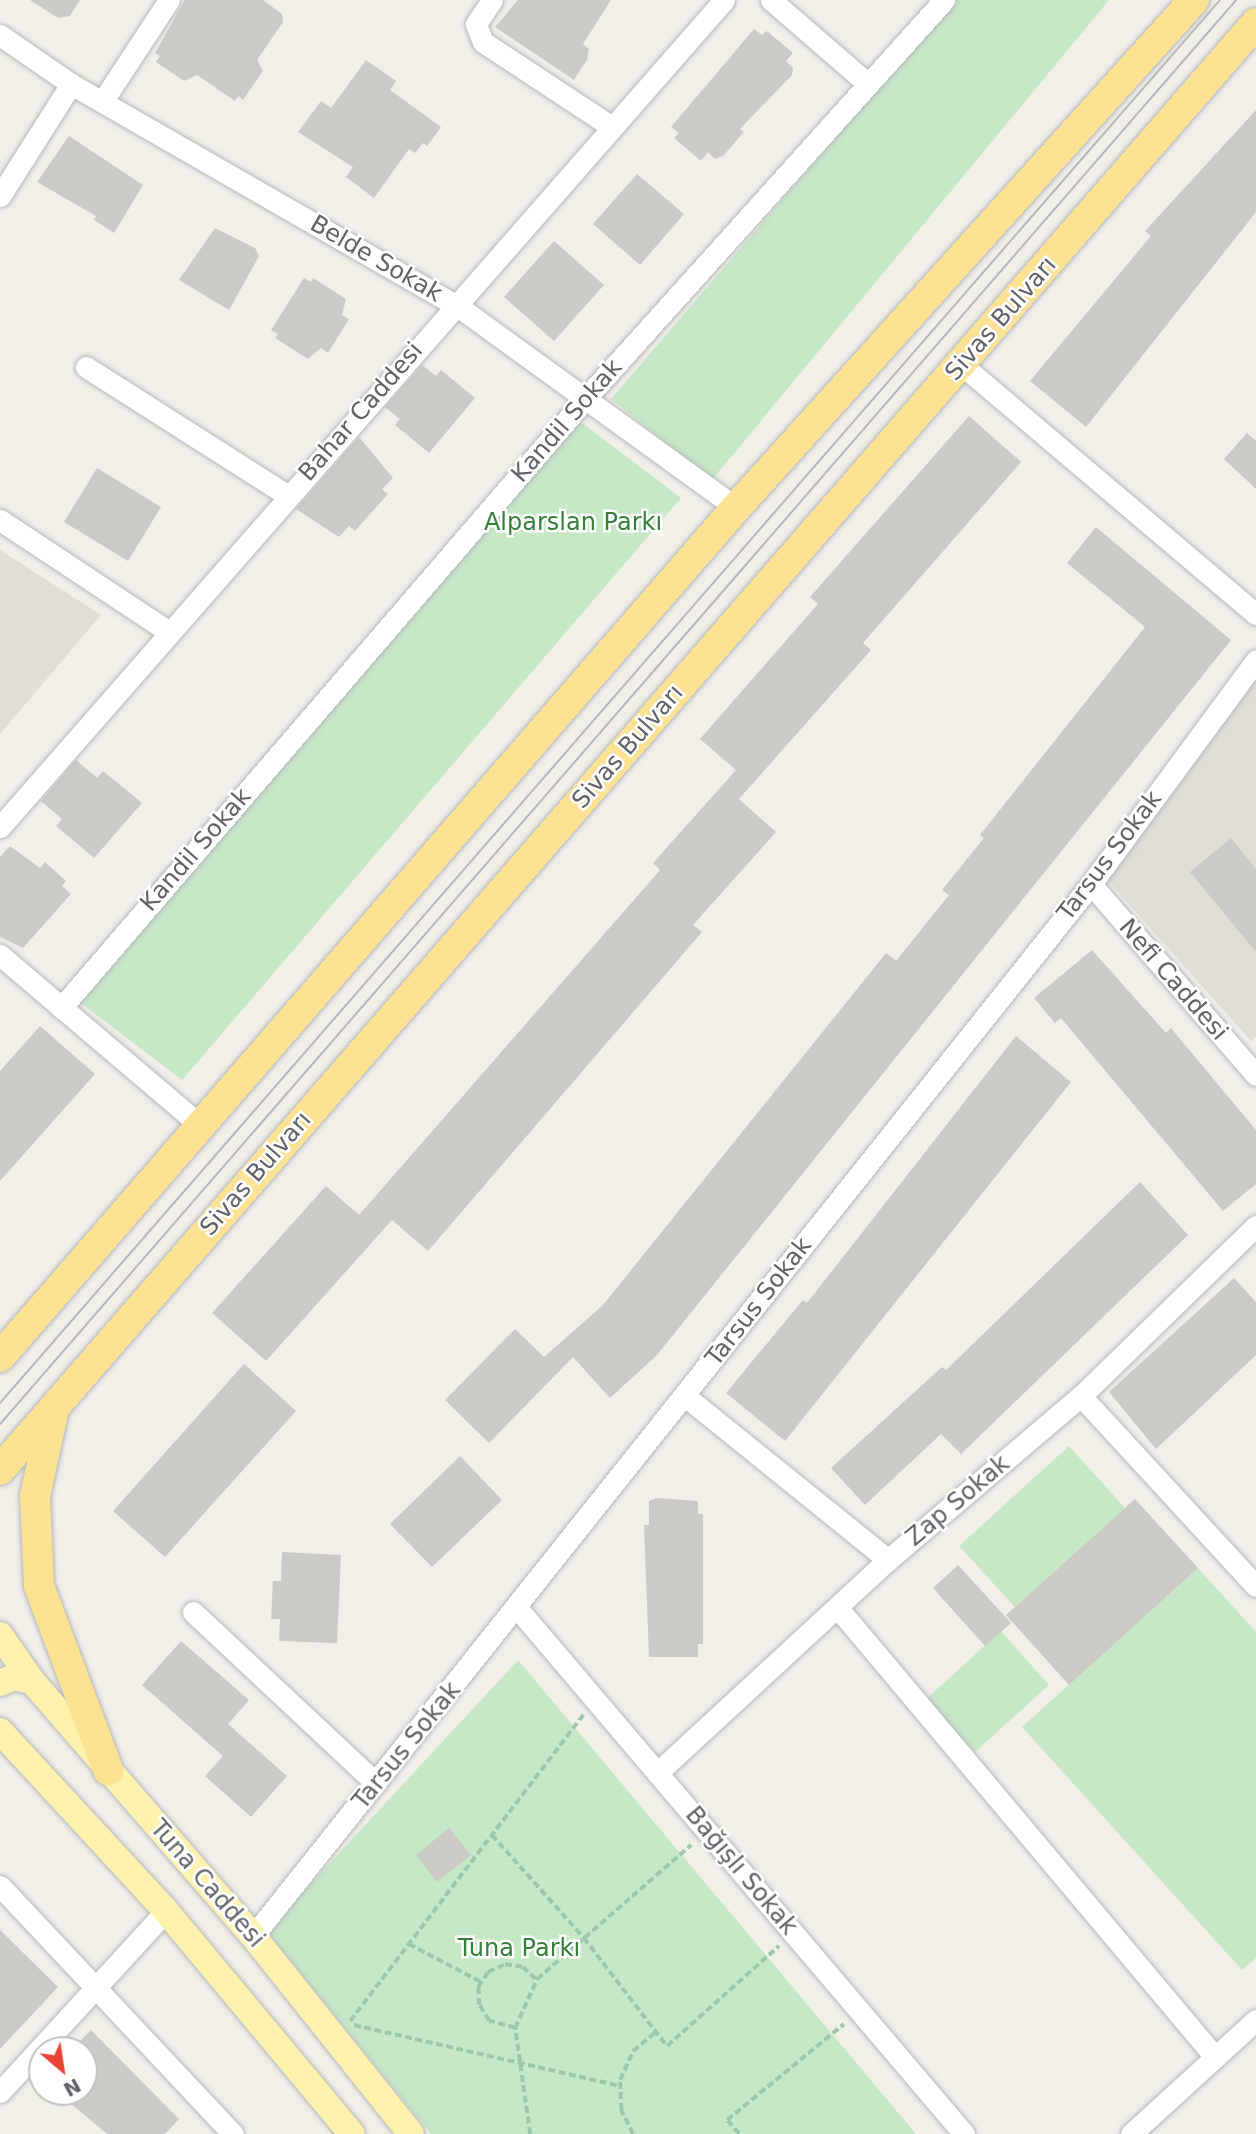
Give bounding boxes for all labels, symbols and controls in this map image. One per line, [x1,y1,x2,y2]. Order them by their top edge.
street label: Belde Sokak [305,210,447,308]
street label: Sivas Bulvarı [939,251,1063,387]
street label: Bahar Caddesi [293,337,429,487]
street label: Kandil Sokak [506,354,628,488]
park label: Alparslan Parkı [484,509,662,537]
street label: Sivas Bulvarı [566,679,690,815]
street label: Kandil Sokak [135,783,257,917]
street label: Tarsus Sokak [1052,785,1168,927]
street label: Nefi Caddesi [1112,913,1234,1047]
street label: Sivas Bulvarı [194,1106,318,1242]
street label: Tarsus Sokak [700,1232,818,1372]
street label: Zap Sokak [900,1449,1016,1553]
street label: Tarsus Sokak [347,1677,467,1815]
street label: Bağışlı Sokak [679,1801,803,1941]
street label: Tuna Caddesi [144,1814,270,1954]
park label: Tuna Parkı [458,1935,580,1963]
north arrow [28,2036,98,2106]
text: N [60,2074,85,2101]

